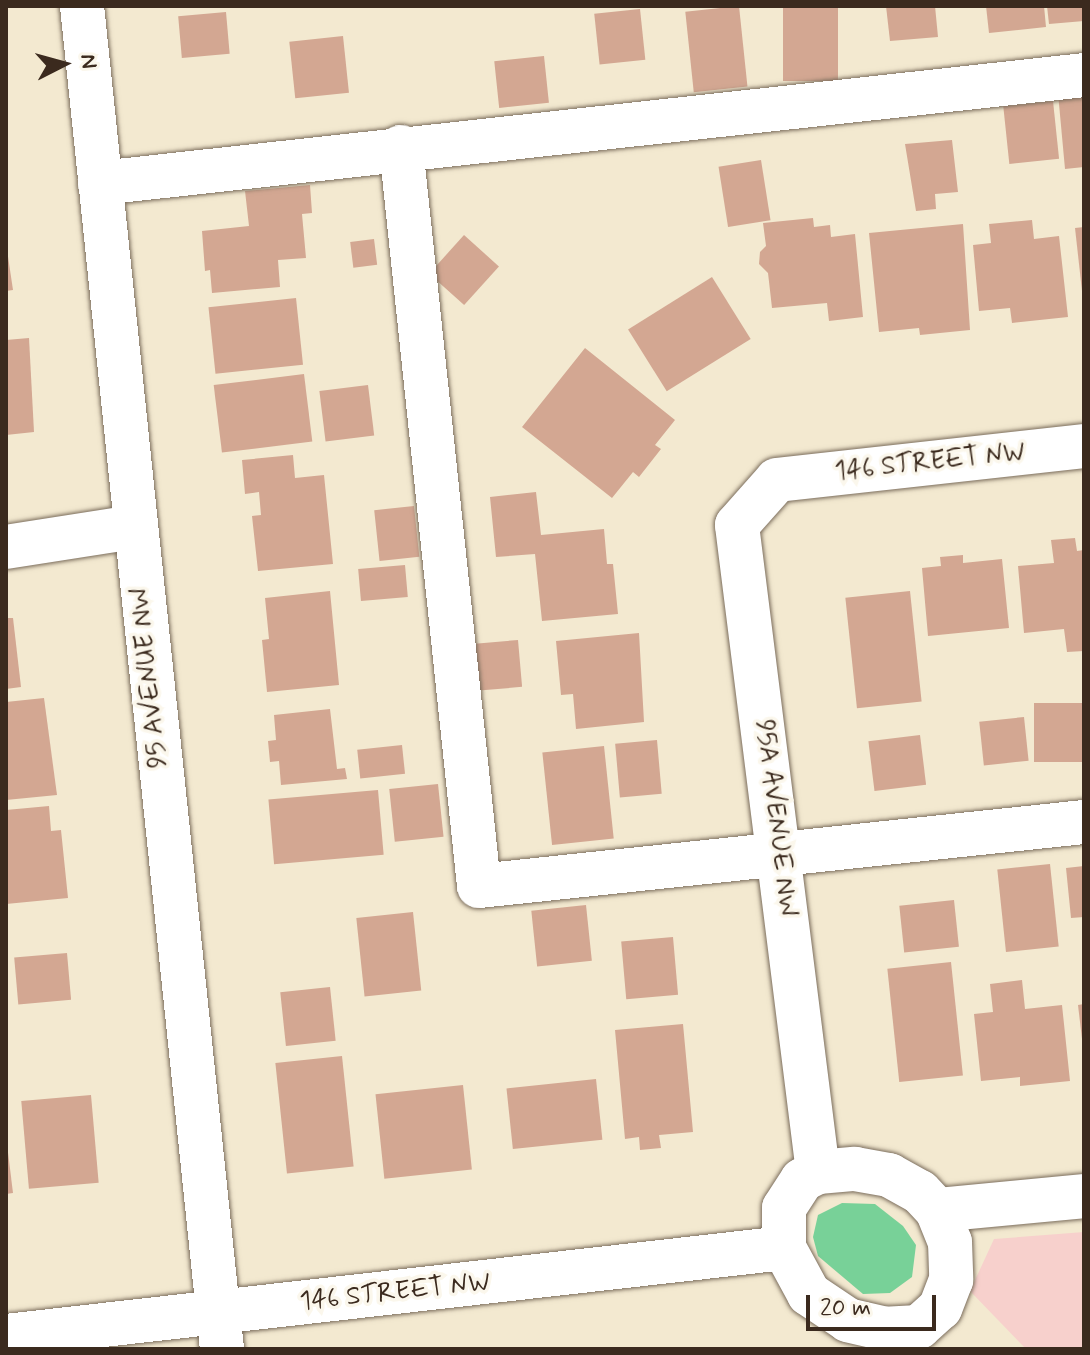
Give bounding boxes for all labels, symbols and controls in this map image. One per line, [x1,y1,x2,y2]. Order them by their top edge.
north arrow [24,24,104,104]
text: N [73,53,103,70]
street label: 146 STREET NW [834,438,1026,488]
street label: 95 AVENUE NW [125,586,175,770]
street label: 95A AVENUE NW [747,718,803,918]
street label: 146 STREET NW [299,1268,491,1318]
scale bar [810,1279,940,1329]
text: 20 m [820,1293,871,1324]

